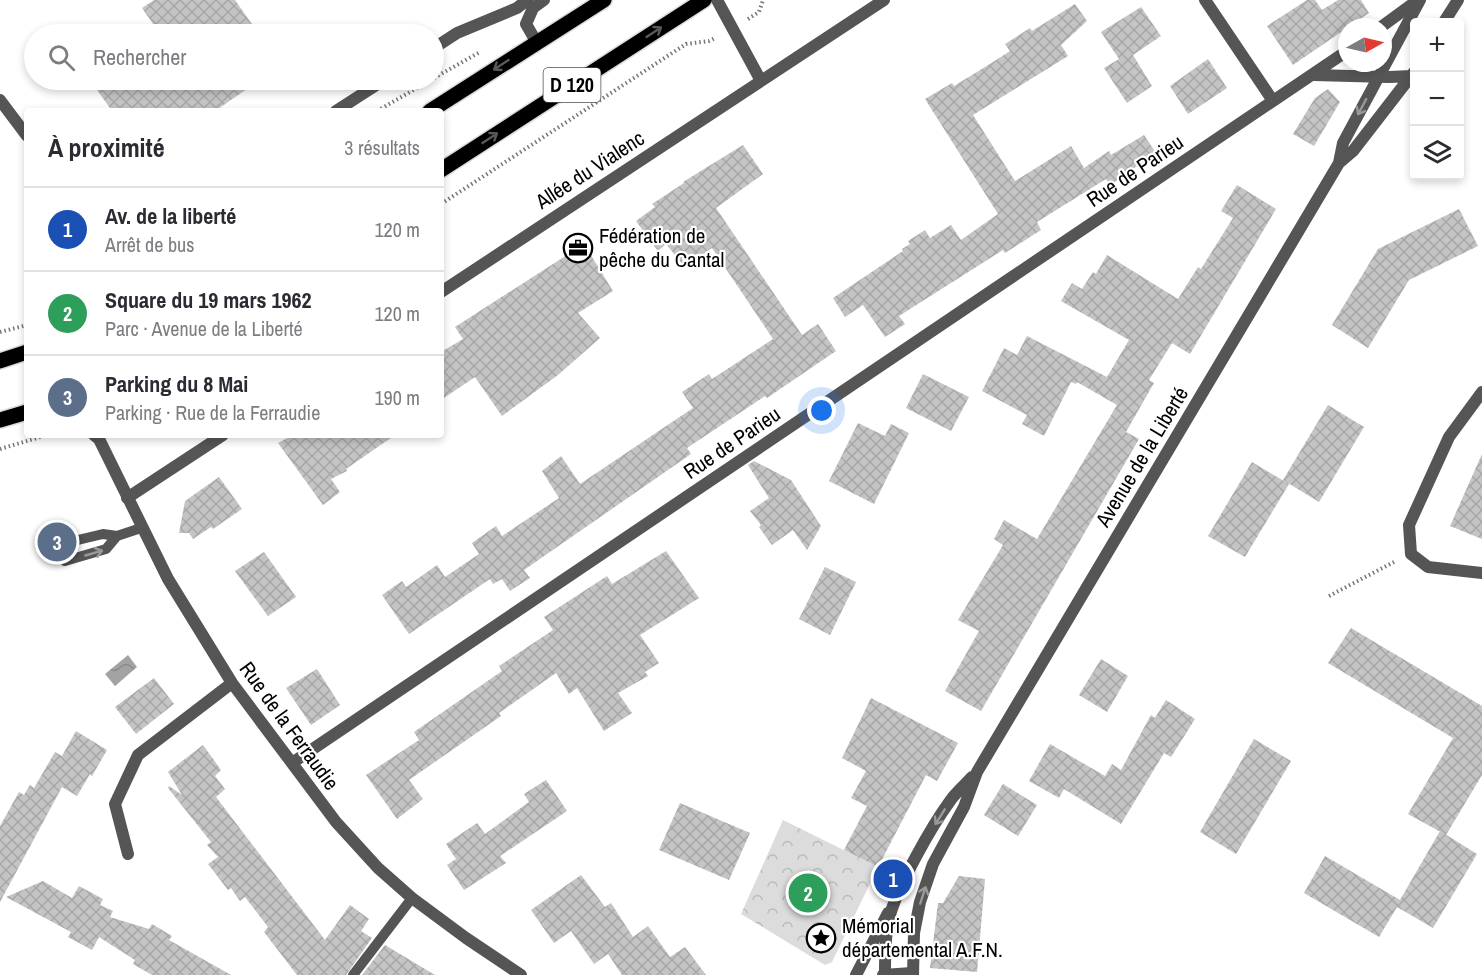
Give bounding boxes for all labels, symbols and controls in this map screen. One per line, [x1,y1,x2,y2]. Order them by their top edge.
north arrow [1338,18,1392,72]
map controls [1410,18,1464,180]
button: + [1410,18,1464,72]
search box [24,24,444,90]
one-way arrow [645,26,662,38]
icon: search [45,41,78,74]
text: Rechercher [93,42,186,72]
one-way arrow [493,59,510,72]
road number: D 120 [544,68,600,102]
button: − [1410,72,1464,126]
one-way arrow [1356,97,1367,115]
street label: Allée du Vialenc [529,124,650,216]
button: layers [1410,126,1464,180]
street label: Rue de Parieu [1081,128,1189,214]
text: À proximité [48,130,165,165]
one-way arrow [481,131,498,143]
text: 3 résultats [344,134,420,161]
text: Av. de la liberté [105,201,236,231]
text: 1 [63,216,72,243]
text: 120 m [374,216,420,243]
place label: Fédération de pêche du Cantal [599,221,724,274]
text: Arrêt de bus [105,231,194,258]
office icon: Fédération de pêche du Cantal [562,232,594,264]
text: Square du 19 mars 1962 [105,285,312,315]
text: 2 [63,300,72,327]
text: 120 m [374,300,420,327]
text: Parc · Avenue de la Liberté [105,315,303,342]
text: Parking du 8 Mai [105,369,248,399]
street label: Avenue de la Liberté [1088,381,1195,533]
text: 3 [63,384,72,411]
text: 190 m [374,384,420,411]
your location [807,396,836,425]
text: Parking · Rue de la Ferraudie [105,399,320,426]
street label: Rue de Parieu [678,400,786,486]
pin: 3 [38,520,76,564]
one-way arrow [84,546,103,558]
street label: Rue de la Ferraudie [233,656,346,796]
one-way arrow [933,808,945,825]
pin: 1 [874,856,912,902]
pin: 2 [788,870,828,916]
one-way arrow [918,886,929,905]
place label: Mémorial départemental A.F.N. [842,911,1003,964]
place icon: Mémorial départemental A.F.N. [805,922,837,954]

